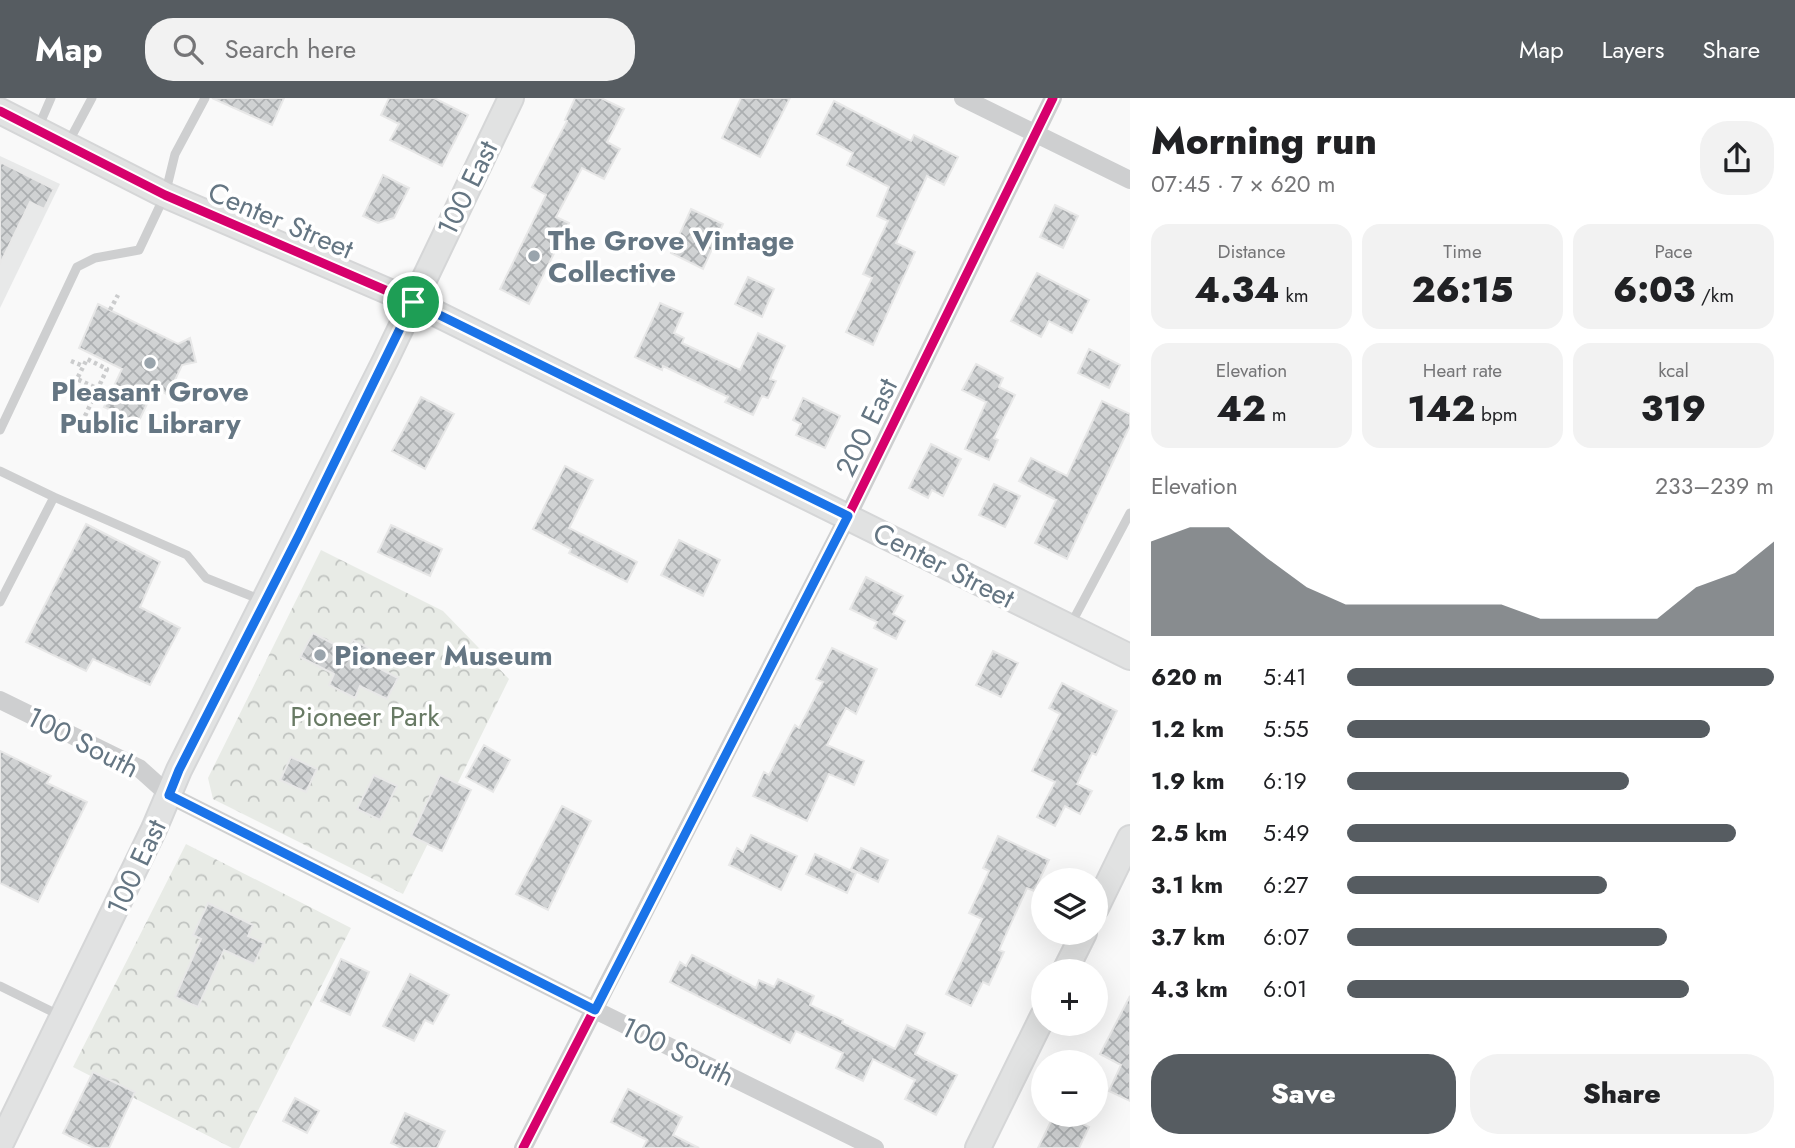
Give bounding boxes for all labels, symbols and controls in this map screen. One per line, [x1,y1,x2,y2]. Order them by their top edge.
search box [145,18,635,81]
text: Map [35,26,103,73]
icon: search [169,30,207,68]
text: Search here [225,30,356,68]
text: Map [1519,32,1564,67]
text: Layers [1602,32,1664,67]
text: Share [1702,32,1760,67]
text: Morning run [1151,113,1377,168]
button: share [1700,121,1774,195]
street label: 100 East [427,133,508,243]
text: 07:45 · 7 × 620 m [1151,167,1335,201]
street label: Center Street [202,171,360,270]
place label: The Grove Vintage Collective [548,220,794,293]
text: Distance [1217,238,1286,265]
text: Time [1443,238,1482,265]
text: Pace [1655,238,1692,265]
marker: The Grove Vintage Collective [526,248,542,264]
text: 4.34 [1194,265,1280,315]
text: 26:15 [1412,265,1513,315]
text: 6:03 [1613,265,1695,315]
pin [383,272,443,332]
text: km [1280,282,1309,309]
text: /km [1695,282,1734,309]
icon: arrive [394,283,432,321]
marker: Pleasant Grove Public Library [142,355,158,371]
text: Elevation [1216,357,1287,384]
text: Heart rate [1423,357,1502,384]
text: kcal [1658,357,1689,384]
place label: Pleasant Grove Public Library [51,371,249,444]
street label: 200 East [825,371,908,483]
text: 42 [1216,384,1266,434]
text: 142 [1407,384,1475,434]
text: 319 [1641,384,1706,434]
text: m [1266,401,1287,428]
text: bpm [1475,401,1518,428]
text: Elevation [1151,469,1238,503]
text: 233–239 m [1655,469,1774,503]
street label: Center Street [866,512,1022,619]
place label: Pioneer Museum [334,635,553,676]
marker: Pioneer Museum [312,647,328,663]
text: 620 m [1151,660,1222,694]
text: 5:41 [1263,660,1307,694]
park label: Pioneer Park [290,696,440,737]
street label: 100 South [19,697,146,788]
text: 1.2 km [1151,712,1224,746]
text: 5:55 [1263,712,1309,746]
text: 1.9 km [1151,764,1225,798]
text: 6:19 [1263,764,1307,798]
street label: 100 East [96,812,177,922]
text: 2.5 km [1151,816,1227,850]
text: 5:49 [1263,816,1310,850]
map controls [1031,868,1108,1127]
button: layers [1031,868,1108,945]
text: 3.1 km [1151,868,1223,902]
text: 6:27 [1263,868,1308,902]
text: 3.7 km [1151,920,1225,954]
text: 6:07 [1263,920,1309,954]
button: + [1031,959,1108,1036]
text: 4.3 km [1151,972,1228,1006]
text: 6:01 [1263,972,1307,1006]
street label: 100 South [614,1006,741,1096]
button: − [1031,1050,1108,1127]
button: Save [1151,1054,1456,1134]
button: Share [1470,1054,1774,1134]

